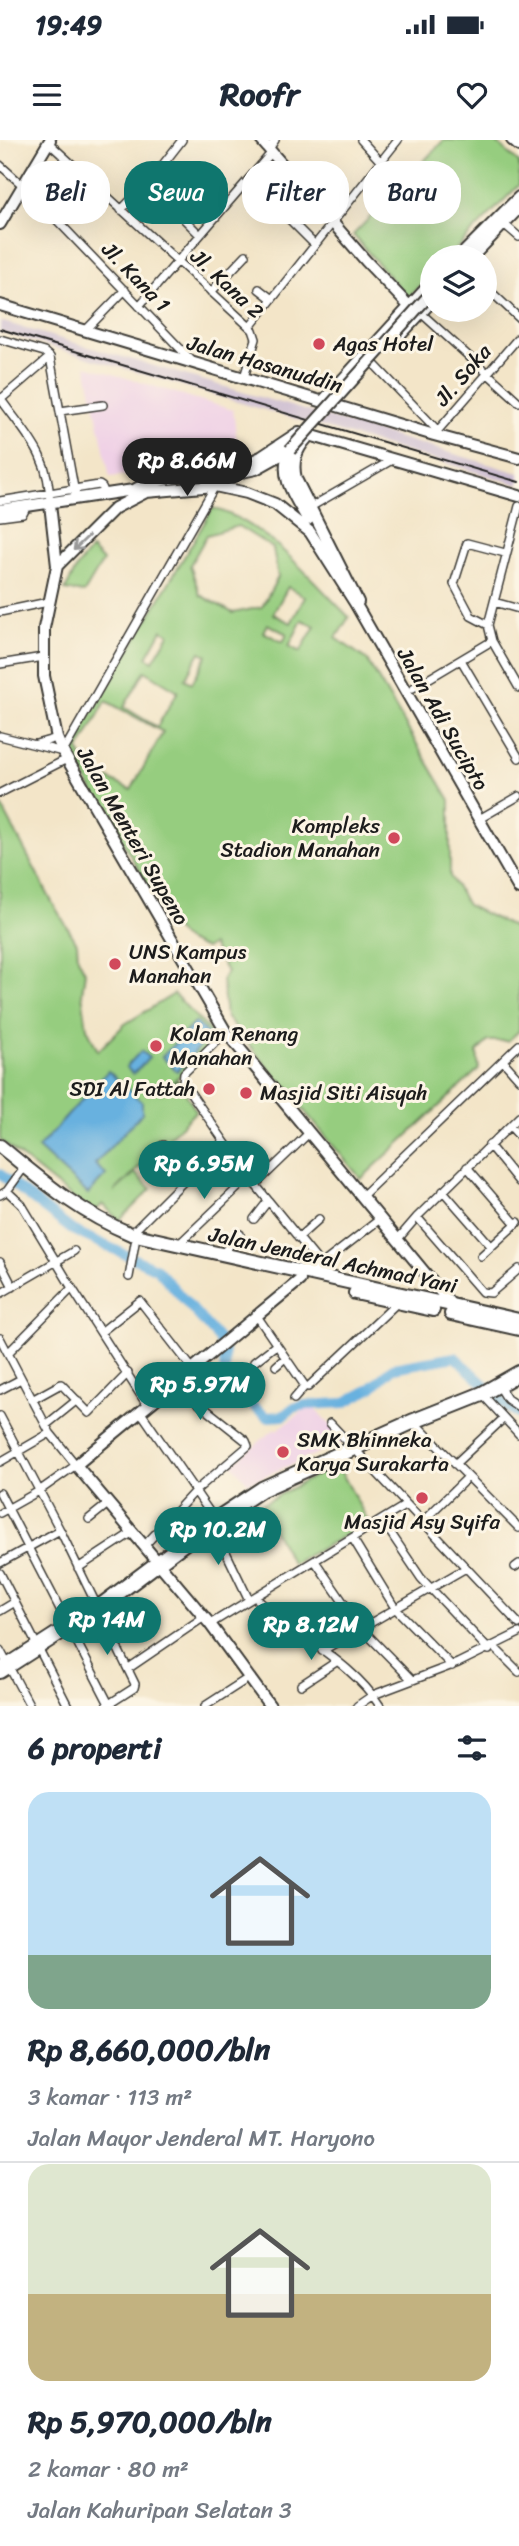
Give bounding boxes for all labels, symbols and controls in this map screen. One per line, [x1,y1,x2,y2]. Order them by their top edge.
text: 19:49 [35,2,102,48]
text: Roofr [220,66,299,123]
icon: menu [28,76,66,114]
icon: heart [453,76,491,114]
chip: Beli [21,161,110,224]
chip: Sewa [124,161,228,224]
chip: Filter [242,161,349,224]
chip: Baru [363,161,461,224]
street label: Jl. Kana 1 [91,232,180,322]
street label: Jl. Kana 2 [180,239,273,329]
map controls [420,245,497,322]
button: layers [420,245,497,322]
street label: Jalan Hasanuddin [182,323,347,404]
place label: Agas Hotel [332,325,434,363]
street label: Jl. Soka [424,335,502,416]
marker: Agas Hotel [311,336,327,352]
pin: Rp 8.66M [115,438,259,498]
text: Rp 8.66M [138,440,236,481]
one-way arrow [73,534,90,551]
street label: Jalan Adi Sucipto [386,639,500,798]
street label: Jalan Menteri Supeno [66,738,200,933]
place label: Kompleks Stadion Manahan [220,807,380,869]
marker: Kompleks Stadion Manahan [386,830,402,846]
place label: UNS Kampus Manahan [129,933,247,995]
marker: UNS Kampus Manahan [107,956,123,972]
place label: Kolam Renang Manahan [170,1015,299,1077]
marker: Kolam Renang Manahan [148,1038,164,1054]
place label: SDI Al Fattah [70,1070,195,1108]
place label: Masjid Siti Aisyah [260,1074,427,1112]
marker: SDI Al Fattah [201,1081,217,1097]
marker: Masjid Siti Aisyah [238,1085,254,1101]
pin: Rp 6.95M [132,1142,276,1201]
text: Rp 6.95M [154,1143,254,1184]
street label: Jalan Jenderal Achmad Yani [204,1215,462,1305]
pin: Rp 5.97M [128,1362,272,1422]
text: Rp 5.97M [150,1364,250,1405]
place label: SMK Bhinneka Karya Surakarta [297,1421,449,1483]
marker: SMK Bhinneka Karya Surakarta [275,1444,291,1460]
marker: Masjid Asy Syifa [414,1490,430,1506]
place label: Masjid Asy Syifa [344,1503,500,1541]
pin: Rp 10.2M [146,1508,290,1567]
text: Rp 10.2M [170,1509,266,1550]
pin: Rp 14M [50,1598,164,1657]
text: Rp 14M [69,1599,145,1640]
pin: Rp 8.12M [239,1602,383,1662]
text: Rp 8.12M [264,1604,358,1645]
text: 6 properti [28,1721,161,1775]
icon: filters [453,1729,491,1767]
icon: home [197,1838,323,1964]
text: Rp 8,660,000/bln [28,2023,270,2077]
text: 3 kamar · 113 m² [28,2077,192,2118]
text: Jalan Mayor Jenderal MT. Haryono [28,2118,375,2159]
icon: home [197,2210,323,2336]
text: Rp 5,970,000/bln [28,2395,272,2449]
text: 2 kamar · 80 m² [28,2449,189,2490]
text: Jalan Kahuripan Selatan 3 [28,2490,292,2531]

